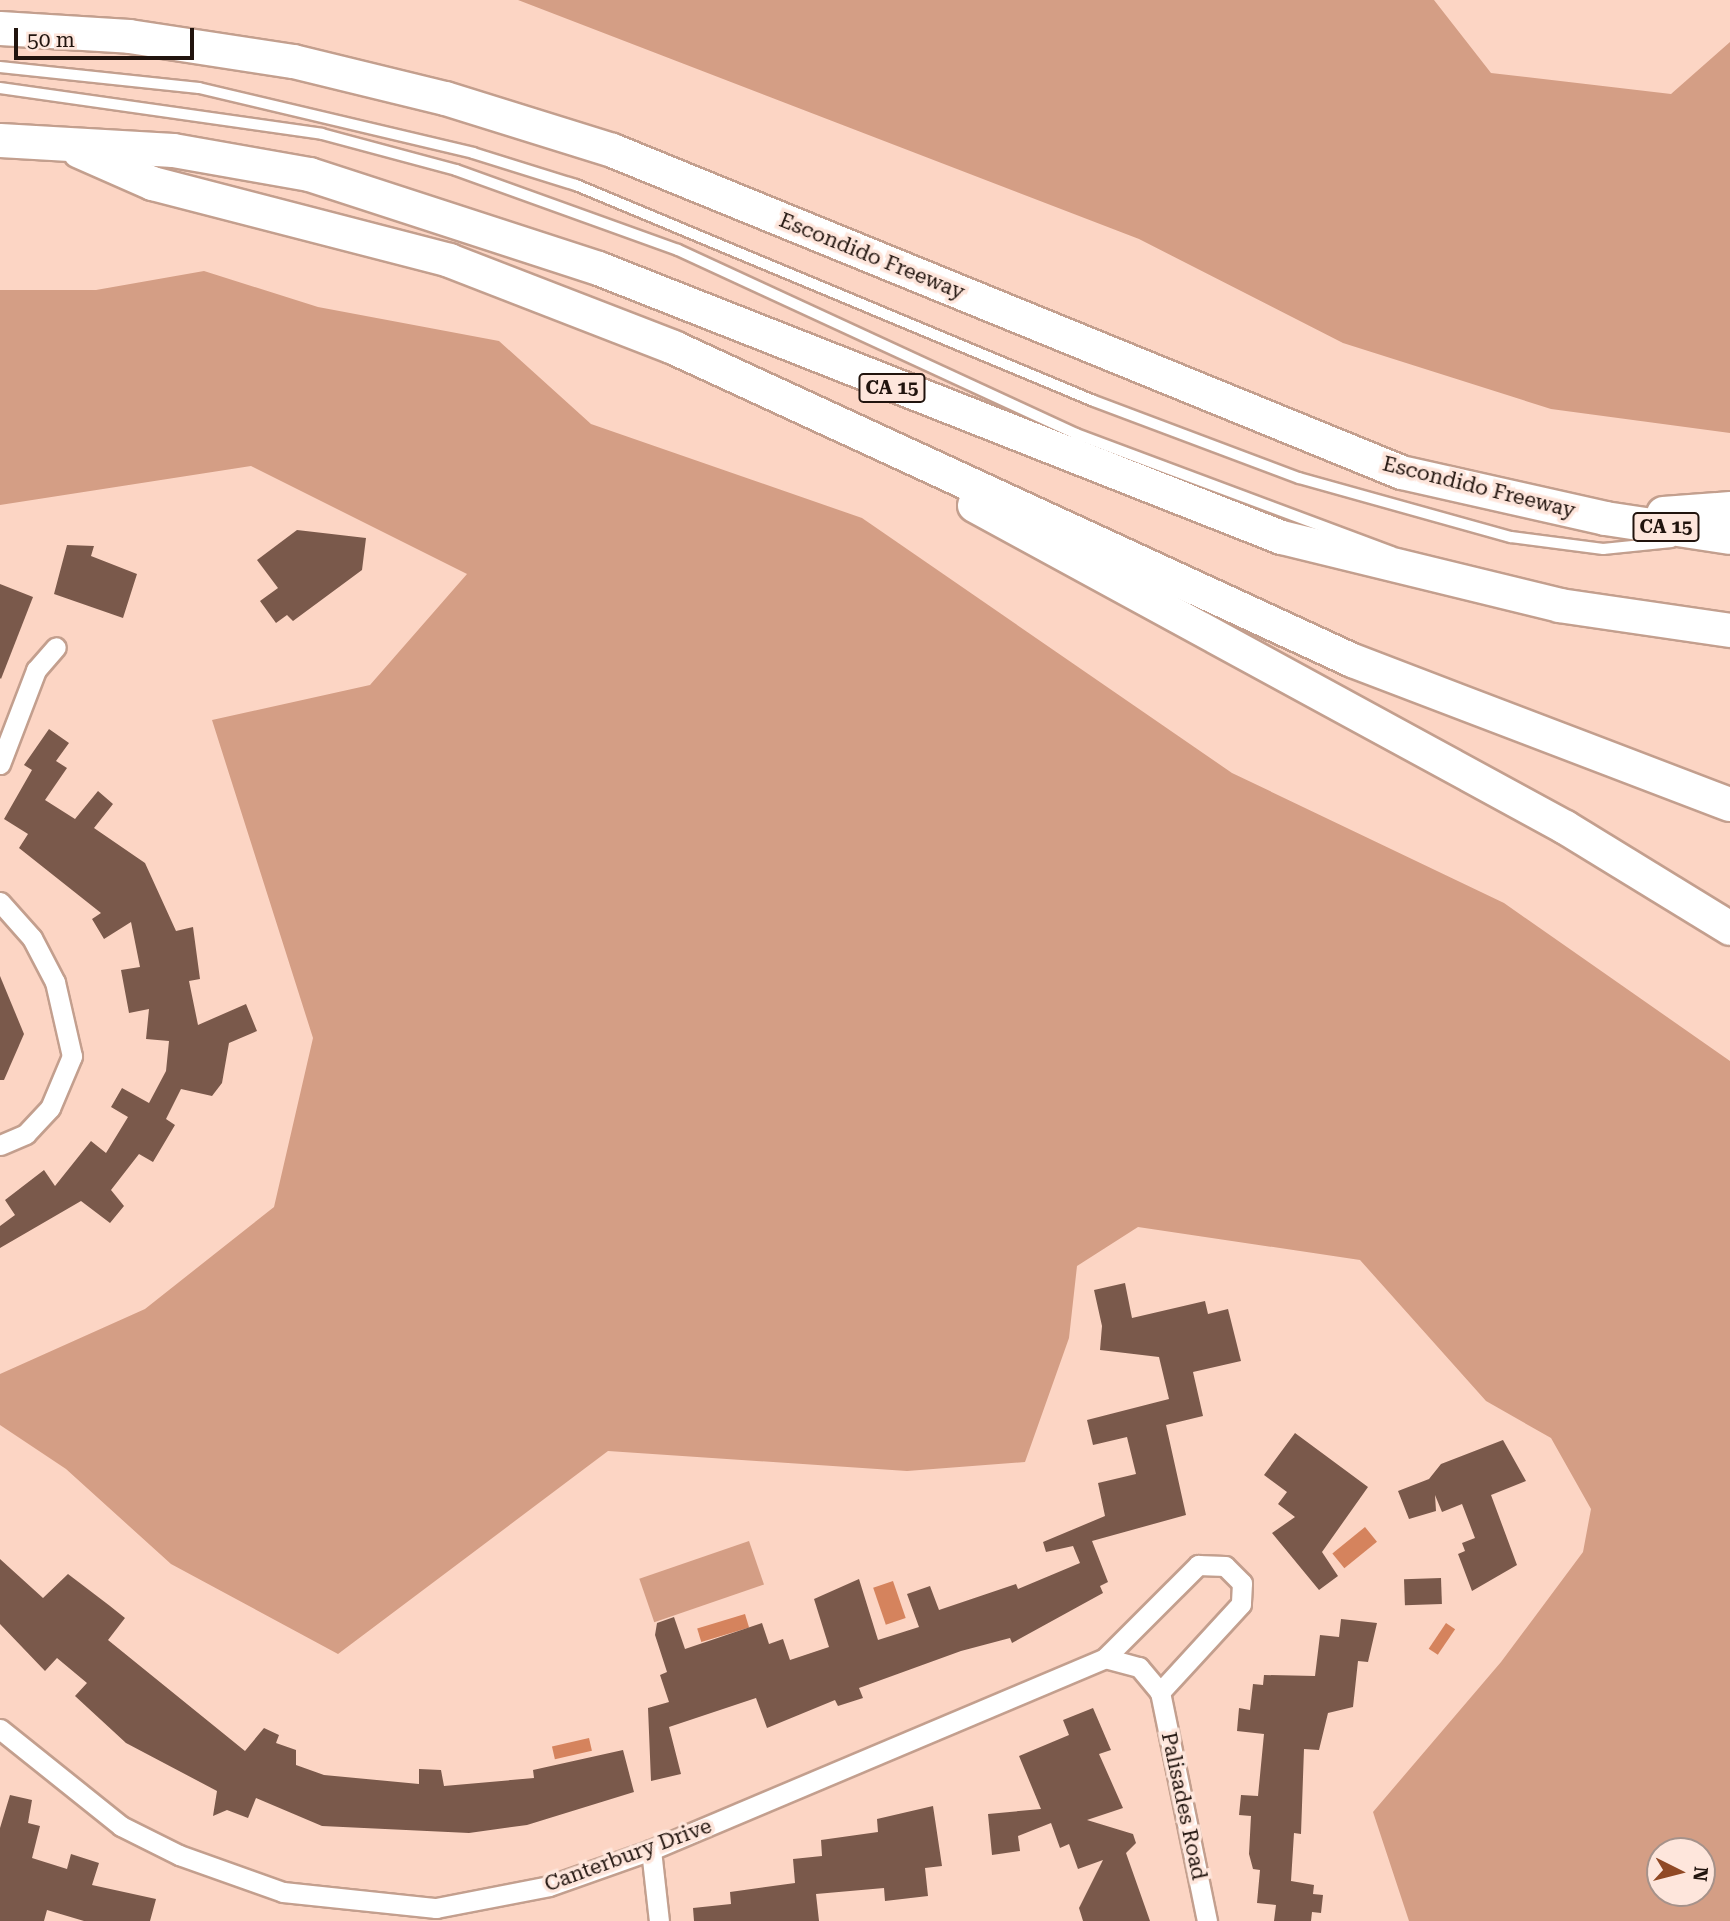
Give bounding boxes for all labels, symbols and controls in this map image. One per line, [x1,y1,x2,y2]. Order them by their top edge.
scale bar [18,14,198,58]
text: 50 m [27,28,75,52]
street label: Escondido Freeway [776,207,968,305]
road number: CA 15 [857,372,927,404]
street label: Escondido Freeway [1380,451,1578,523]
road number: CA 15 [1631,512,1701,542]
street label: Palisades Road [1156,1730,1212,1882]
street label: Canterbury Drive [541,1813,715,1897]
north arrow [1646,1837,1716,1907]
text: N [1688,1866,1713,1883]

